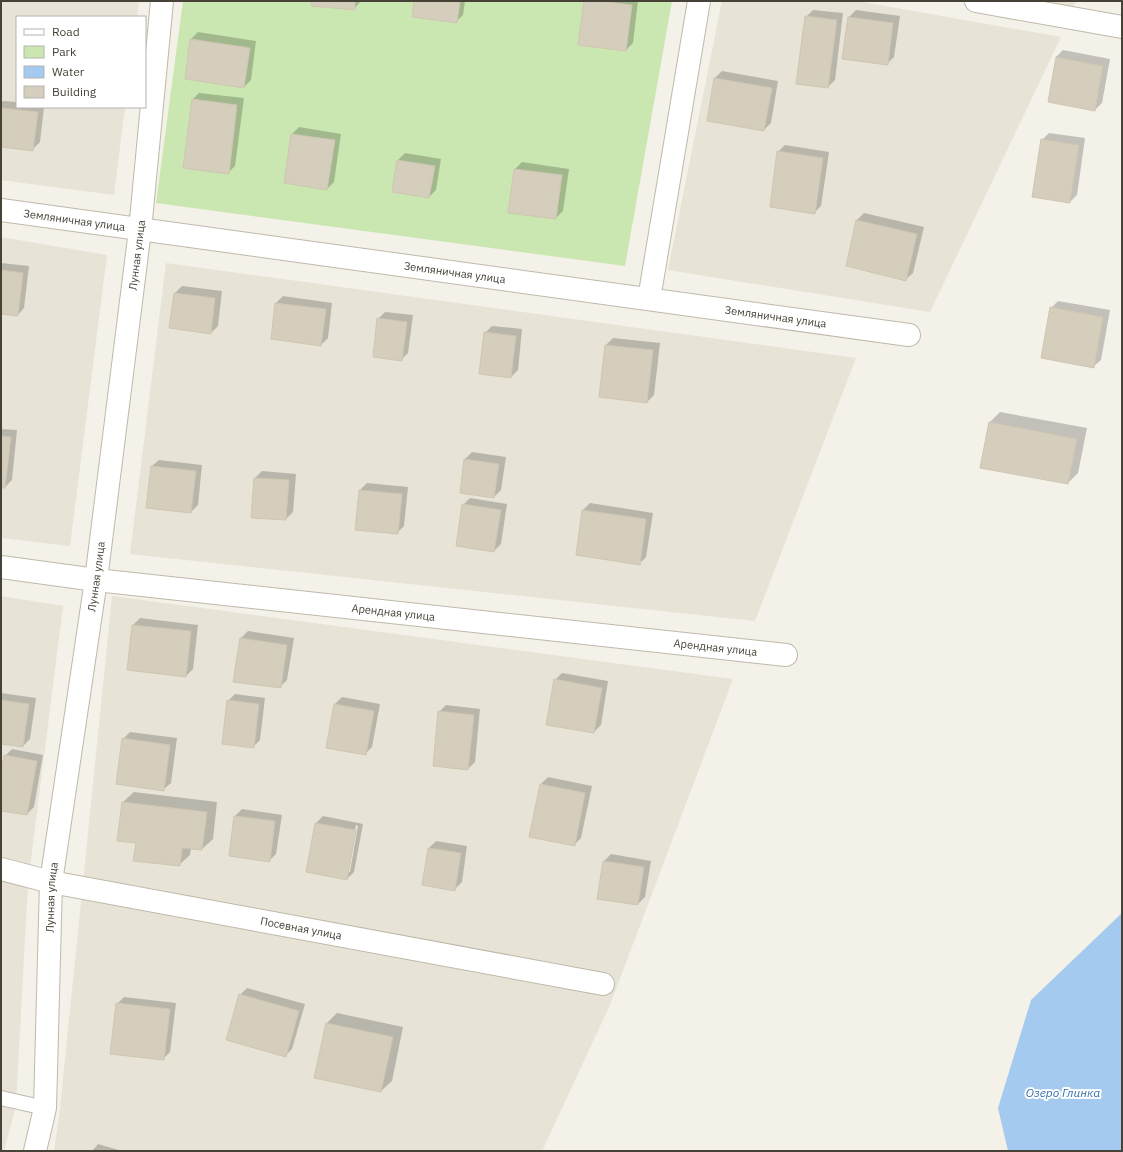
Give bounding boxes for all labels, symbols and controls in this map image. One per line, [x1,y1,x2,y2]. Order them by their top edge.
legend [16,16,146,108]
text: Road [52,24,80,39]
text: Park [52,44,77,59]
text: Water [52,64,85,79]
text: Building [52,84,97,99]
street label: Земляничная улица [23,206,126,234]
street label: Лунная улица [125,219,148,291]
street label: Земляничная улица [403,259,507,286]
street label: Земляничная улица [724,303,828,331]
street label: Лунная улица [84,540,108,613]
street label: Арендная улица [351,601,436,624]
street label: Арендная улица [673,636,758,659]
street label: Лунная улица [43,861,61,933]
street label: Посевная улица [259,914,343,943]
water label: Озеро Глинка [1026,1085,1100,1100]

